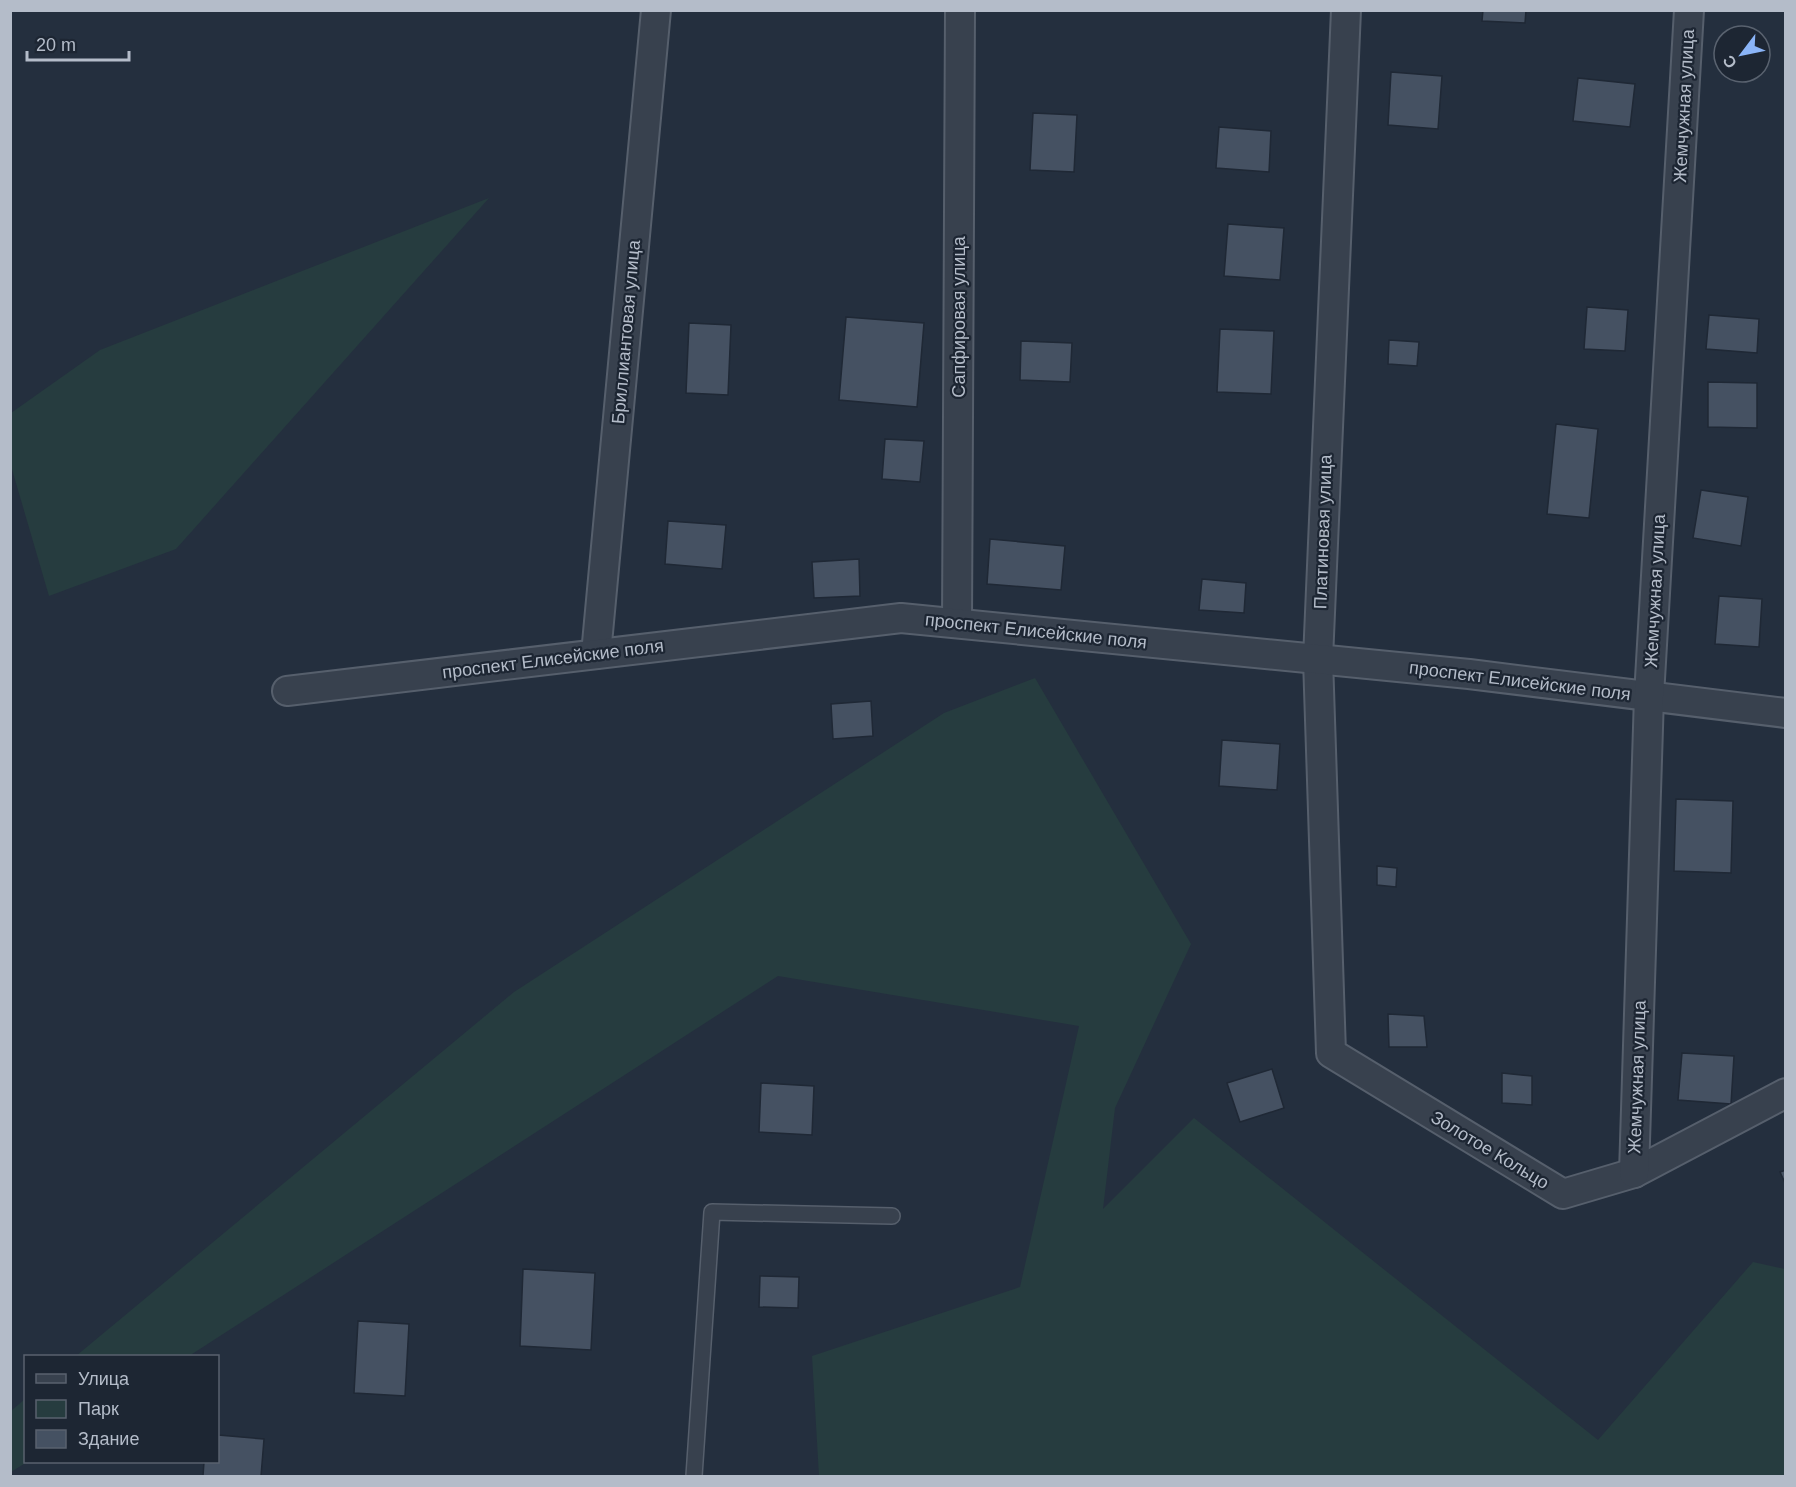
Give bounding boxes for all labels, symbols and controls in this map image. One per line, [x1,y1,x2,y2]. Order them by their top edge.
scale bar [27,24,129,62]
north arrow [1712,24,1772,84]
street label: Жемчужная улица [1670,28,1698,183]
text: 20 m [36,35,76,55]
text: С [1719,52,1740,71]
street label: Сапфировая улица [949,235,969,398]
street label: Бриллиантовая улица [608,238,644,425]
street label: Платиновая улица [1310,453,1336,610]
street label: Жемчужная улица [1641,513,1669,668]
street label: проспект Елисейские поля [924,609,1148,653]
street label: проспект Елисейские поля [441,635,665,683]
street label: проспект Елисейские поля [1408,657,1632,705]
street label: Жемчужная улица [1624,999,1650,1154]
street label: Золотое Кольцо [1427,1107,1553,1193]
legend [24,1355,219,1463]
text: Улица [78,1369,130,1389]
text: Парк [78,1399,119,1419]
text: Здание [78,1429,139,1449]

